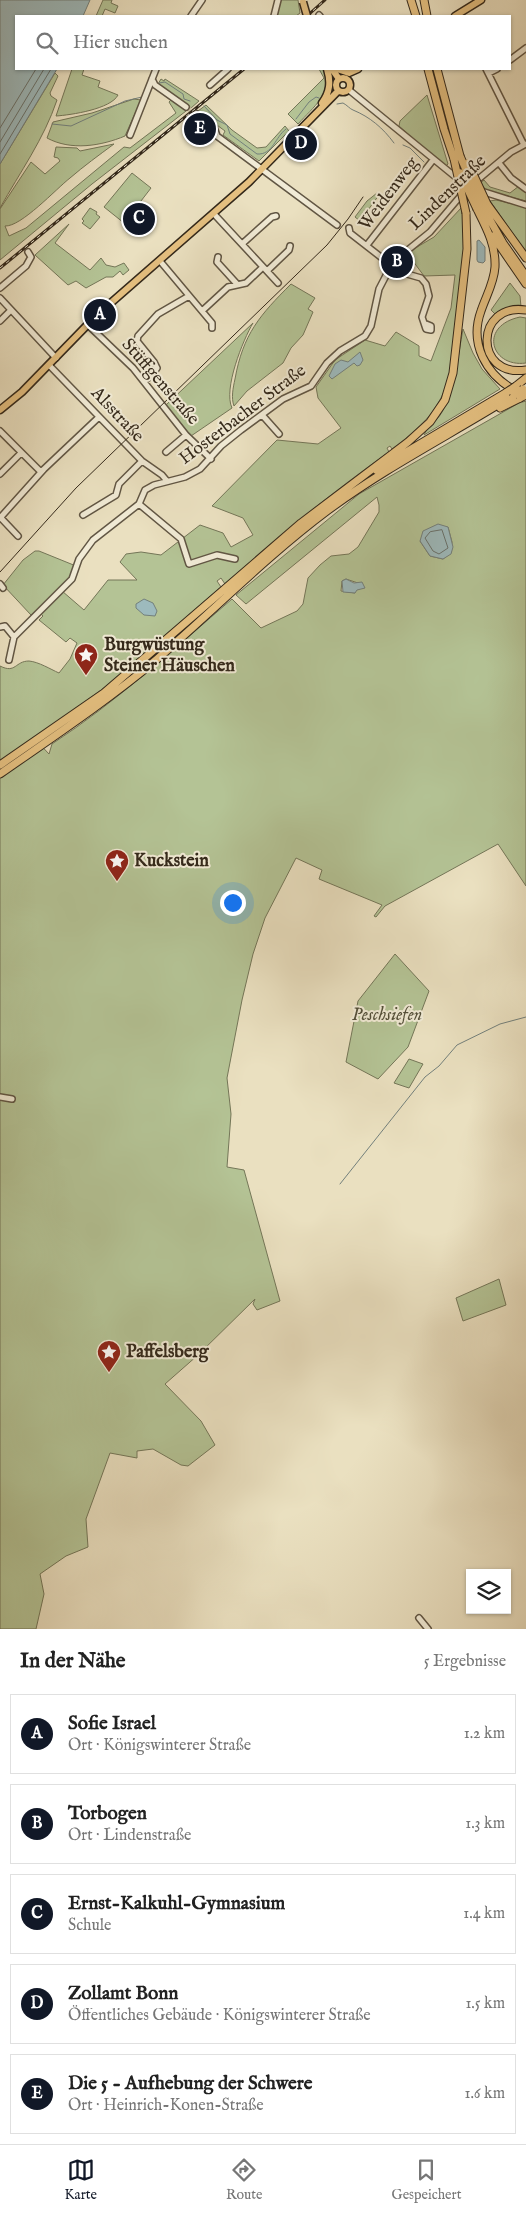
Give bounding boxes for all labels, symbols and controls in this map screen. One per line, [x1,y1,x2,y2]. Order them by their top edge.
search box [15,15,511,70]
icon: search [33,29,61,57]
text: Hier suchen [73,31,168,55]
pin: E [184,110,216,148]
pin: D [285,125,317,163]
street label: Lindenstraße [404,150,492,236]
street label: Weidenweg [354,152,424,235]
pin: C [123,200,155,238]
pin: B [381,243,413,281]
pin: A [84,296,116,334]
street label: Stüffgenstraße [116,334,204,430]
street label: Hosterbacher Straße [175,360,311,470]
street label: Alsstraße [85,382,149,448]
place label: Burgwüstung Steiner Häuschen [104,634,235,678]
place icon: Burgwüstung Steiner Häuschen [73,642,99,676]
place icon: Kuckstein [104,848,130,882]
place label: Kuckstein [134,850,209,873]
your location [220,890,246,916]
park label: Peschsiefen [352,1004,422,1027]
place icon: Paffelsberg [96,1339,122,1373]
place label: Paffelsberg [126,1341,210,1364]
map controls [466,1569,511,1614]
button: layers [466,1569,511,1614]
text: In der Nähe [20,1648,126,1675]
text: 5 Ergebnisse [424,1652,506,1672]
text: Sofie Israel [68,1712,156,1736]
text: A [32,1724,42,1744]
text: 1.2 km [464,1724,505,1744]
text: Ort · Königswinterer Straße [68,1736,251,1756]
text: Torbogen [68,1802,147,1826]
text: B [32,1814,42,1834]
text: 1.3 km [465,1814,505,1834]
text: Ort · Lindenstraße [68,1826,191,1846]
text: Ernst-Kalkuhl-Gymnasium [68,1892,285,1916]
text: C [31,1904,43,1924]
text: 1.4 km [463,1904,505,1924]
text: Schule [68,1916,111,1936]
text: Zollamt Bonn [68,1982,178,2006]
text: D [31,1994,43,2014]
text: 1.5 km [465,1994,505,2014]
text: Öffentliches Gebäude · Königswinterer Straße [68,2006,371,2026]
text: Die 5 - Aufhebung der Schwere [68,2072,313,2096]
text: E [31,2084,43,2104]
text: 1.6 km [464,2084,505,2104]
text: Ort · Heinrich-Konen-Straße [68,2096,264,2116]
tab: Karte [64,2156,97,2204]
tab: Route [226,2156,263,2204]
tab: Gespeichert [392,2156,461,2204]

